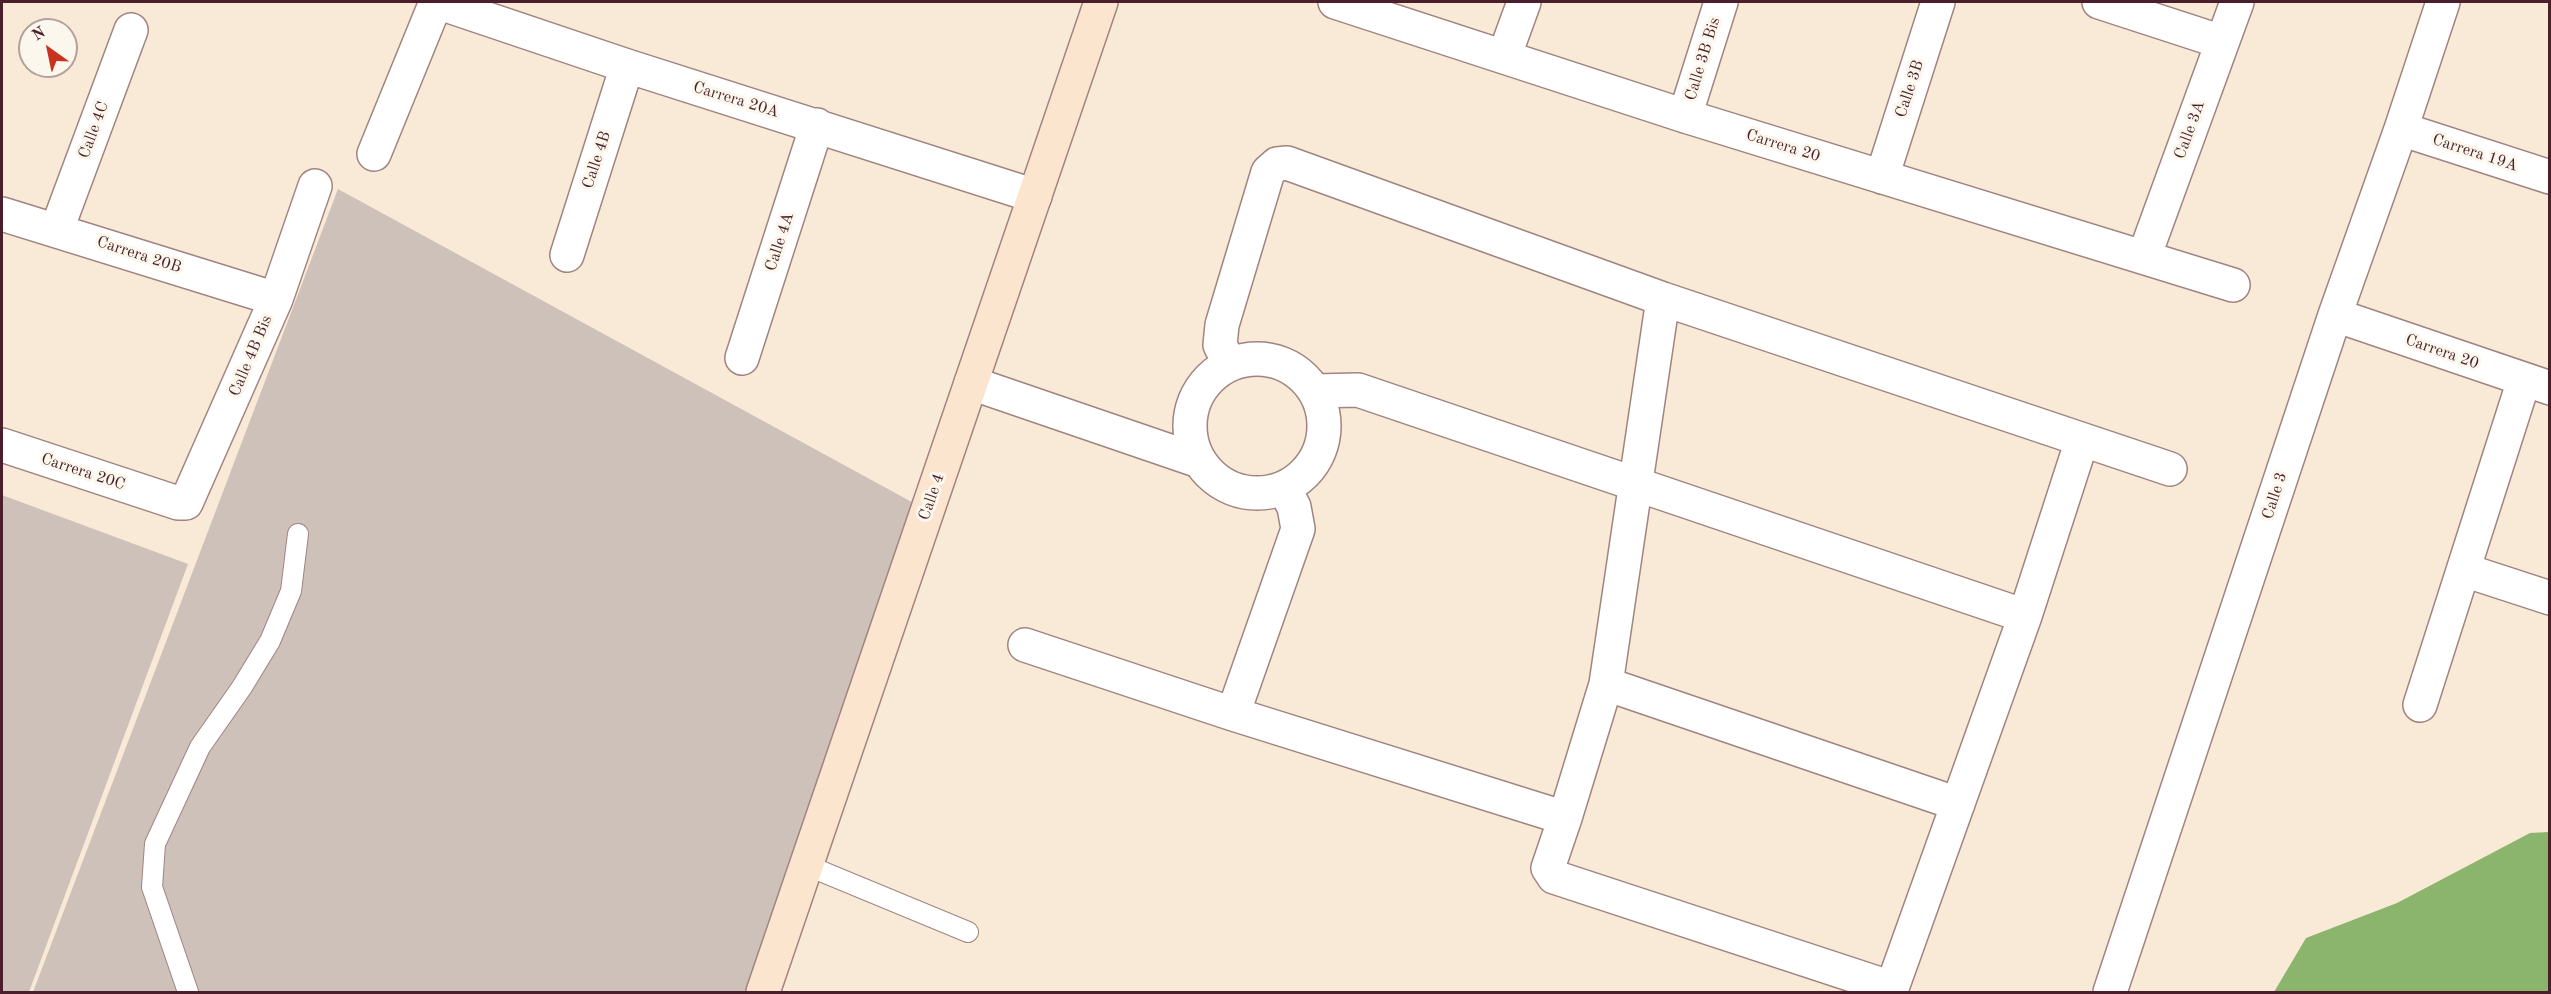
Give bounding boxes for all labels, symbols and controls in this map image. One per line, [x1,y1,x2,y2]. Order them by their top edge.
street label: Calle 3B Bis [1681,15,1725,103]
north arrow [18,18,78,78]
text: N [30,25,49,45]
street label: Calle 3B [1892,58,1928,120]
street label: Carrera 20A [691,78,781,122]
street label: Calle 3A [2171,98,2209,162]
street label: Calle 4C [75,99,113,161]
street label: Carrera 20 [1744,126,1822,166]
street label: Calle 4B [579,129,615,191]
street label: Carrera 19A [2430,130,2520,176]
street label: Calle 4A [762,210,798,274]
street label: Carrera 20B [94,232,184,278]
street label: Calle 4B Bis [225,313,277,399]
street label: Carrera 20 [2403,330,2481,374]
street label: Carrera 20C [39,449,127,495]
street label: Calle 3 [2258,470,2292,522]
street label: Calle 4 [915,471,949,523]

